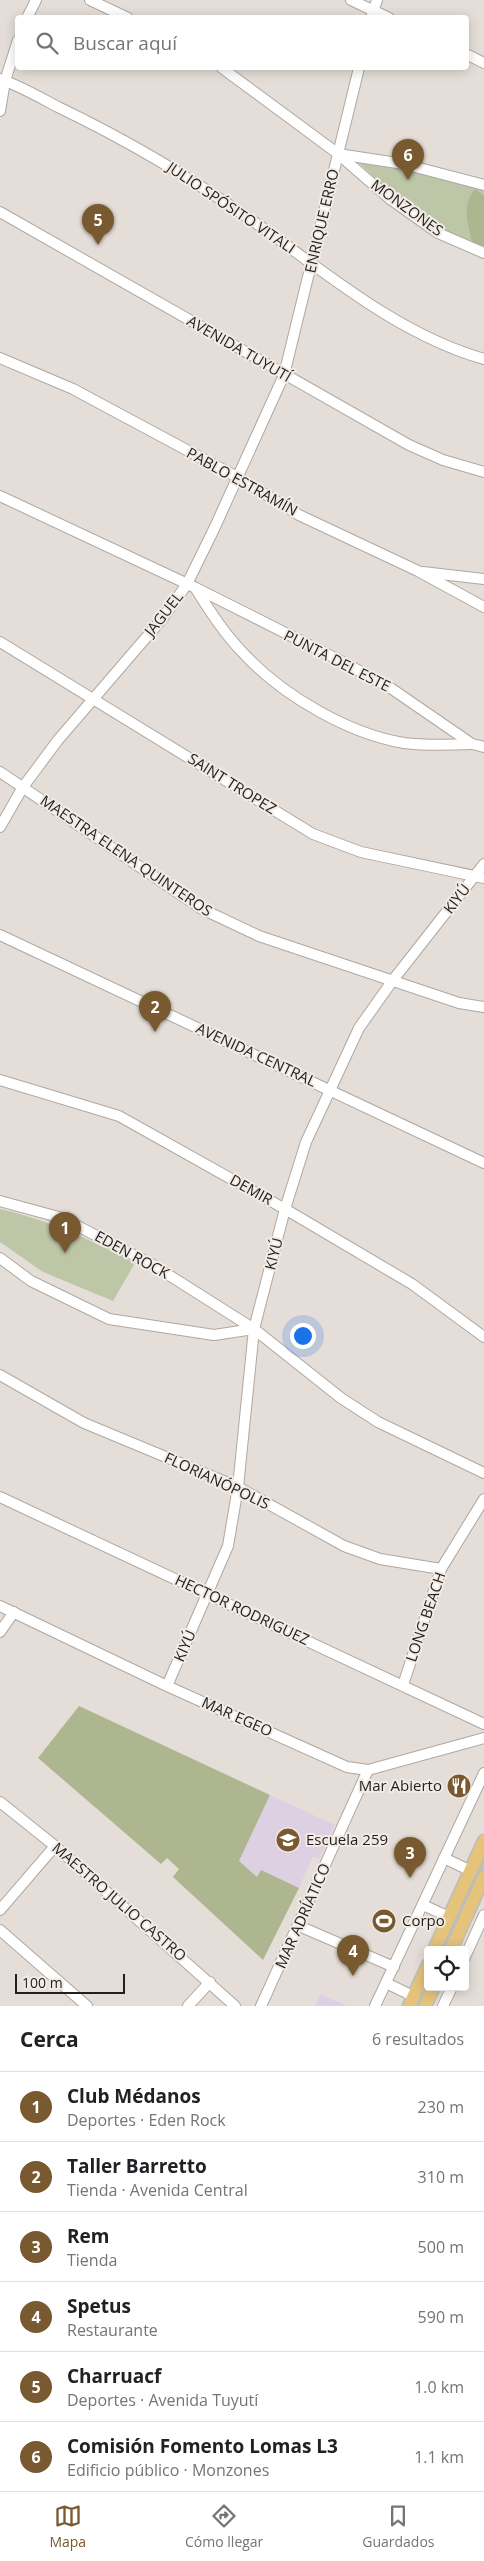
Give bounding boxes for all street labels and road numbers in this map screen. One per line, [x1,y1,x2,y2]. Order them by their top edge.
street label: JULIO SPÓSITO VITALI [162,156,300,258]
street label: ENRIQUE ERRO [299,167,343,275]
street label: MONZONES [368,174,448,240]
street label: AVENIDA TUYUTÍ [184,310,296,387]
street label: PABLO ESTRAMÍN [183,442,302,520]
street label: JAGUEL [138,587,187,641]
street label: PUNTA DEL ESTE [281,625,394,696]
street label: SAINT TROPEZ [185,748,280,818]
street label: MAESTRA ELENA QUINTEROS [37,790,216,920]
street label: KIYÚ [438,879,474,917]
street label: AVENIDA CENTRAL [193,1017,320,1091]
street label: DEMIR [226,1169,277,1209]
street label: EDEN ROCK [92,1225,174,1283]
street label: KIYÚ [259,1235,287,1272]
street label: FLORIANÓPOLIS [162,1447,273,1513]
street label: HECTOR RODRIGUEZ [172,1569,313,1649]
street label: LONG BEACH [400,1569,450,1664]
street label: KIYÚ [168,1627,200,1665]
street label: MAR EGEO [199,1692,276,1741]
street label: MAESTRO JULIO CASTRO [48,1837,191,1965]
street label: MAR ADRÍATICO [270,1860,334,1971]

